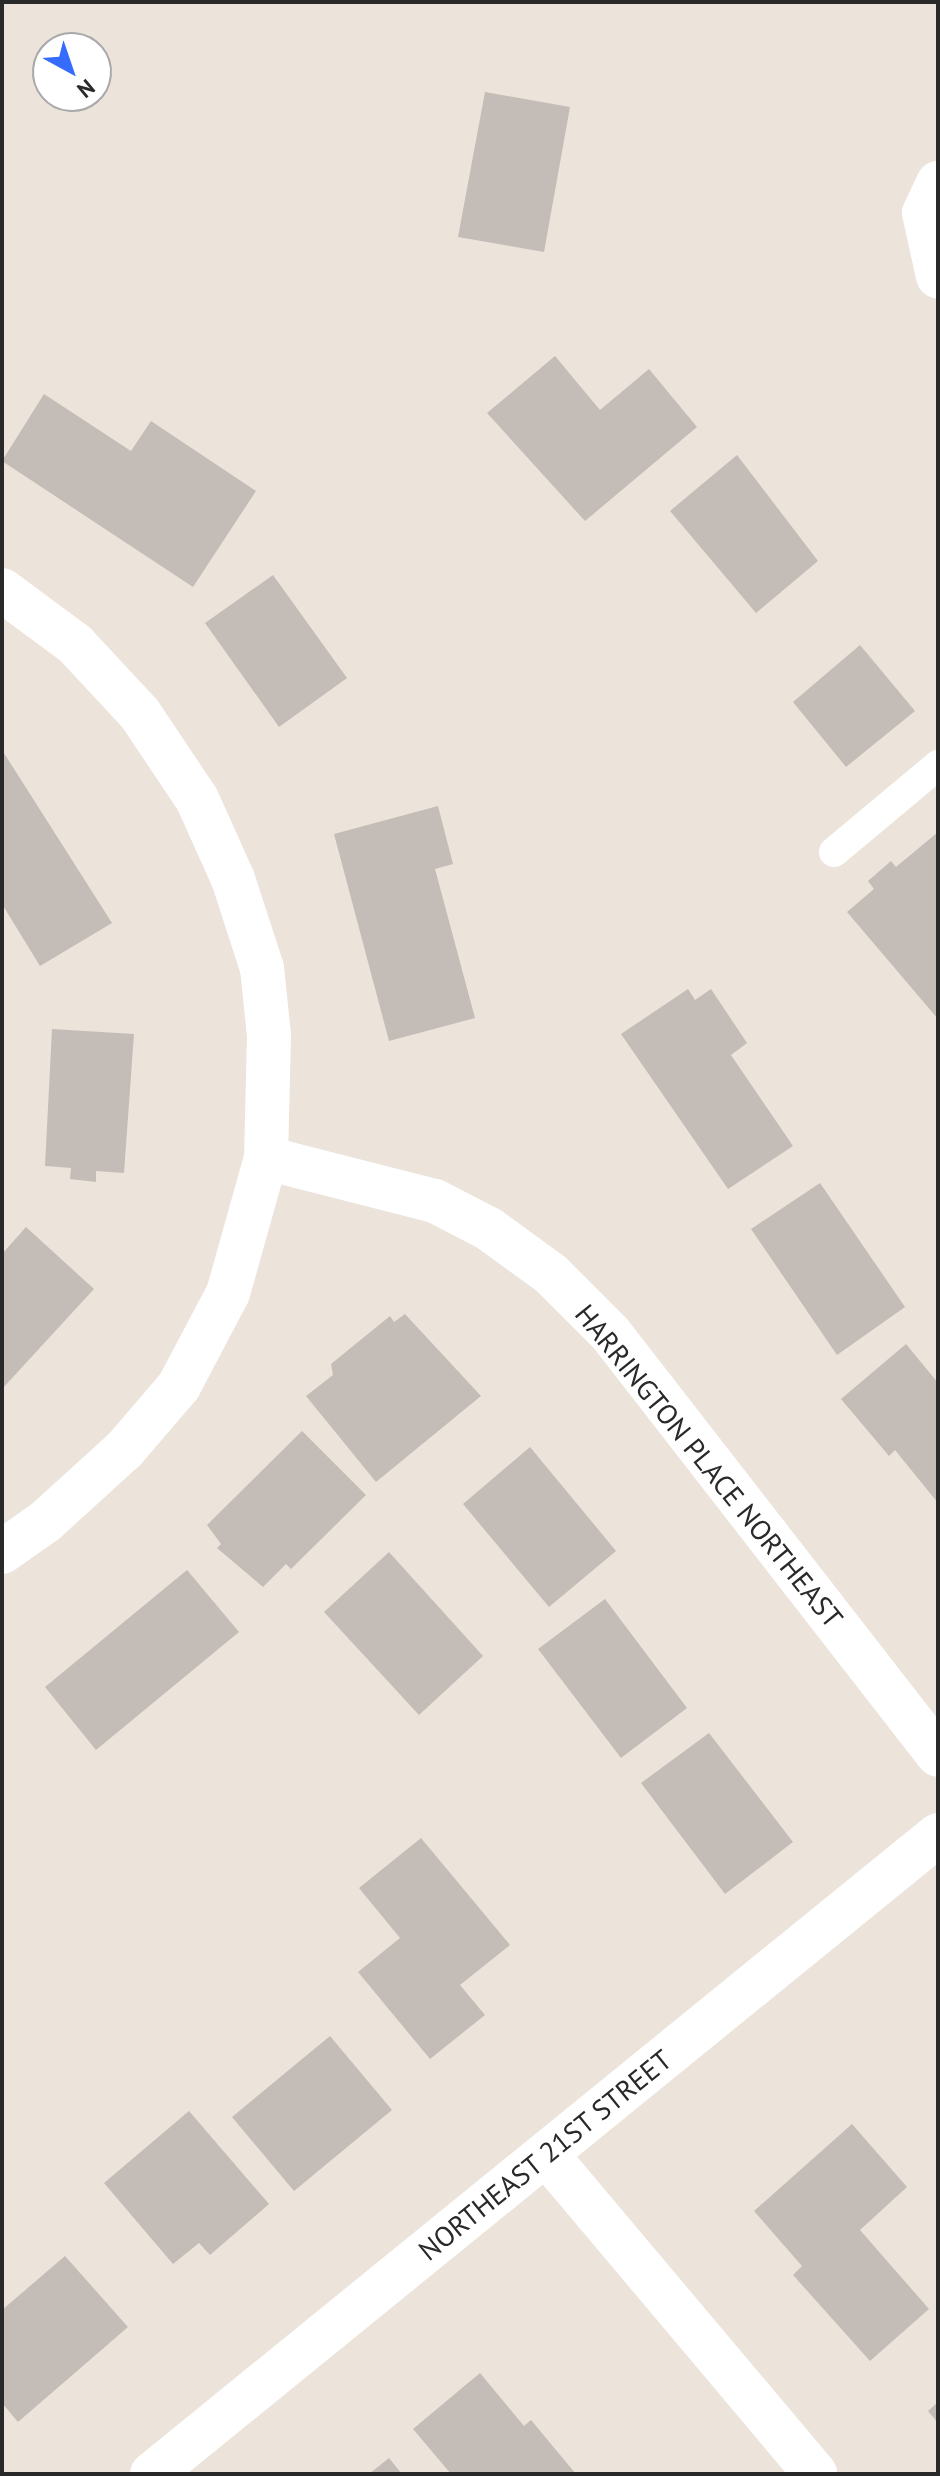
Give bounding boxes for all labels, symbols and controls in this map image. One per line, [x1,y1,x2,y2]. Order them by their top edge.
north arrow [32,32,112,112]
text: N [72,73,101,104]
street label: HARRINGTON PLACE NORTHEAST [568,1298,850,1634]
street label: NORTHEAST 21ST STREET [411,2042,679,2268]

